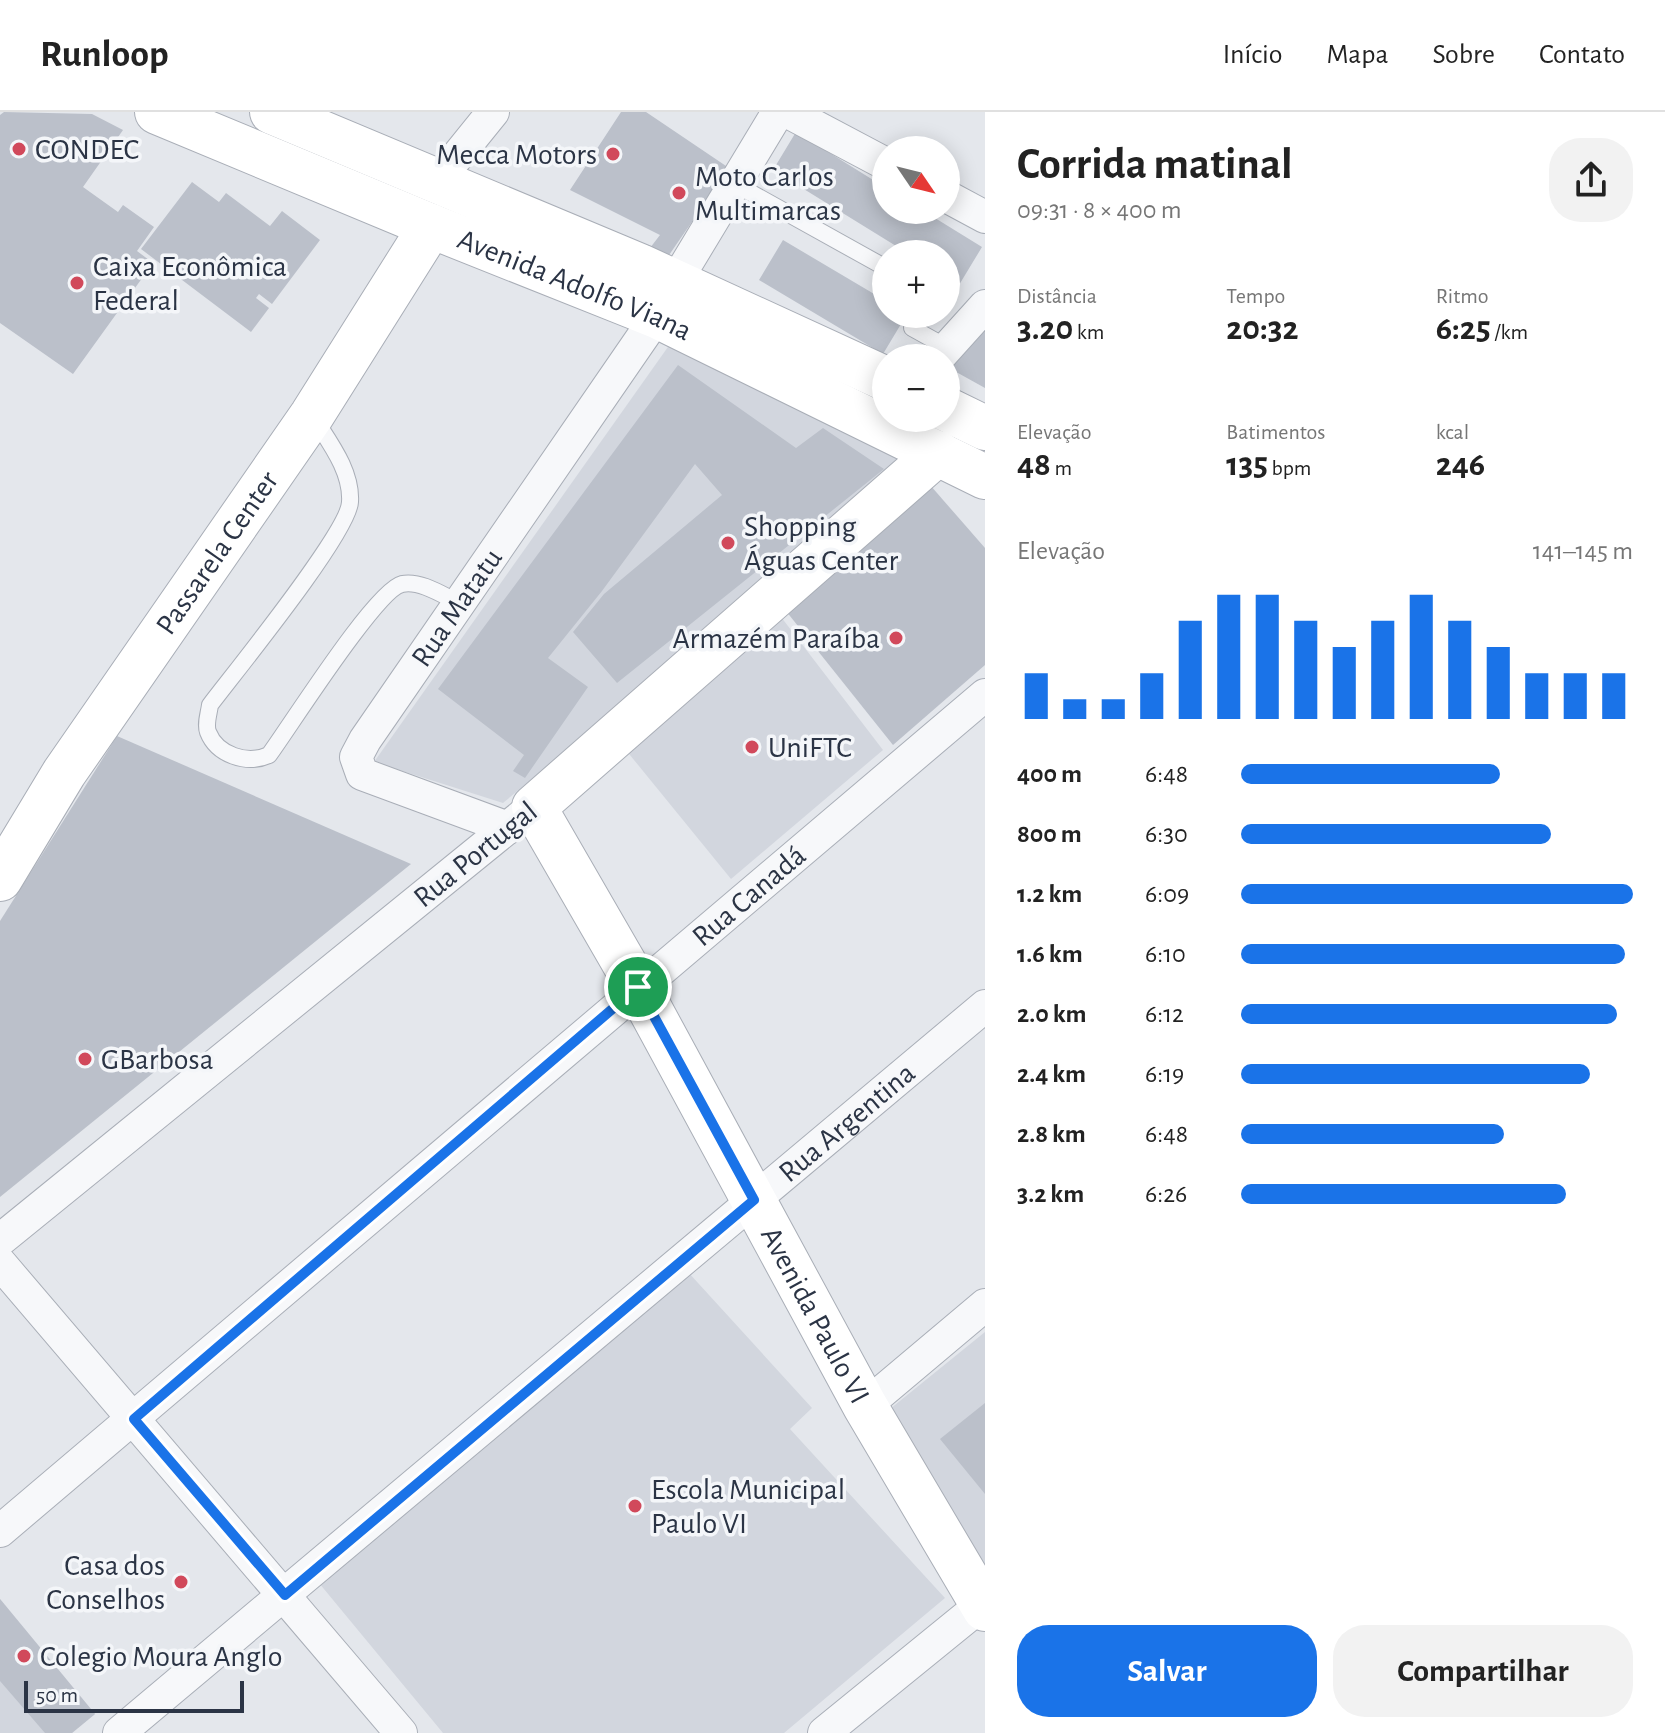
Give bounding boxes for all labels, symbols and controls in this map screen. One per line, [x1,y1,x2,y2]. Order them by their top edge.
text: Runloop [40,36,169,74]
text: Início [1223,41,1283,69]
text: Mapa [1327,41,1388,69]
text: Sobre [1432,41,1495,69]
text: Contato [1539,41,1625,69]
place label: CONDEC [35,135,139,165]
north arrow [872,136,960,224]
map controls [872,136,960,432]
button: share [1549,138,1633,222]
marker: CONDEC [10,140,28,158]
place label: Mecca Motors [436,140,597,170]
text: Corrida matinal [1017,143,1293,187]
marker: Mecca Motors [604,145,622,163]
place label: Moto Carlos Multimarcas [695,162,841,226]
marker: Moto Carlos Multimarcas [670,184,688,202]
text: 09:31 · 8 × 400 m [1017,197,1182,223]
street label: Avenida Adolfo Viana [453,224,696,347]
button: + [872,240,960,328]
place label: Caixa Econômica Federal [93,252,287,316]
marker: Caixa Econômica Federal [68,274,86,292]
text: Distância [1017,285,1097,307]
text: Tempo [1226,285,1285,307]
text: Ritmo [1436,285,1489,307]
text: 3.20 [1017,312,1073,346]
text: 20:32 [1226,312,1299,346]
text: 6:25 [1436,312,1491,346]
text: km [1073,321,1104,343]
text: /km [1491,321,1528,343]
button: − [872,344,960,432]
text: Elevação [1017,421,1091,443]
text: Batimentos [1226,421,1325,443]
text: kcal [1436,421,1469,443]
text: 48 [1017,448,1051,482]
text: 135 [1226,448,1268,482]
text: 246 [1436,448,1485,482]
text: m [1051,457,1072,479]
text: bpm [1268,457,1311,479]
street label: Passarela Center [151,466,284,640]
place label: Shopping Águas Center [744,512,898,576]
marker: Shopping Águas Center [719,534,737,552]
text: Elevação [1017,538,1105,564]
text: 141–145 m [1533,538,1633,564]
street label: Rua Matatu [406,543,508,672]
place label: Armazém Paraíba [673,624,880,654]
marker: Armazém Paraíba [887,629,905,647]
place label: UniFTC [768,733,852,763]
marker: UniFTC [743,738,761,756]
text: 400 m [1017,761,1082,787]
text: 6:48 [1145,761,1188,787]
street label: Rua Portugal [408,796,543,913]
text: 800 m [1017,821,1082,847]
text: 6:30 [1145,821,1188,847]
street label: Rua Canadá [687,840,812,952]
text: 1.2 km [1017,881,1082,907]
text: 6:09 [1145,881,1189,907]
text: 1.6 km [1017,941,1083,967]
text: 6:10 [1145,941,1186,967]
pin [604,953,672,1021]
icon: arrive [616,965,660,1009]
text: 2.0 km [1017,1001,1087,1027]
text: 6:12 [1145,1001,1184,1027]
place label: GBarbosa [101,1045,214,1075]
marker: GBarbosa [76,1050,94,1068]
street label: Rua Argentina [774,1058,921,1188]
text: 2.4 km [1017,1061,1086,1087]
text: 6:19 [1145,1061,1184,1087]
text: 2.8 km [1017,1121,1086,1147]
text: 6:48 [1145,1121,1188,1147]
text: 3.2 km [1017,1181,1084,1207]
text: 6:26 [1145,1181,1187,1207]
street label: Avenida Paulo VI [755,1222,875,1409]
place label: Escola Municipal Paulo VI [651,1475,845,1539]
marker: Escola Municipal Paulo VI [626,1497,644,1515]
place label: Casa dos Conselhos [46,1551,165,1615]
marker: Casa dos Conselhos [172,1573,190,1591]
button: Salvar [1017,1625,1317,1717]
button: Compartilhar [1333,1625,1633,1717]
place label: Colegio Moura Anglo [40,1642,283,1672]
marker: Colegio Moura Anglo [15,1647,33,1665]
scale bar [24,1677,244,1713]
text: 50 m [36,1684,78,1706]

